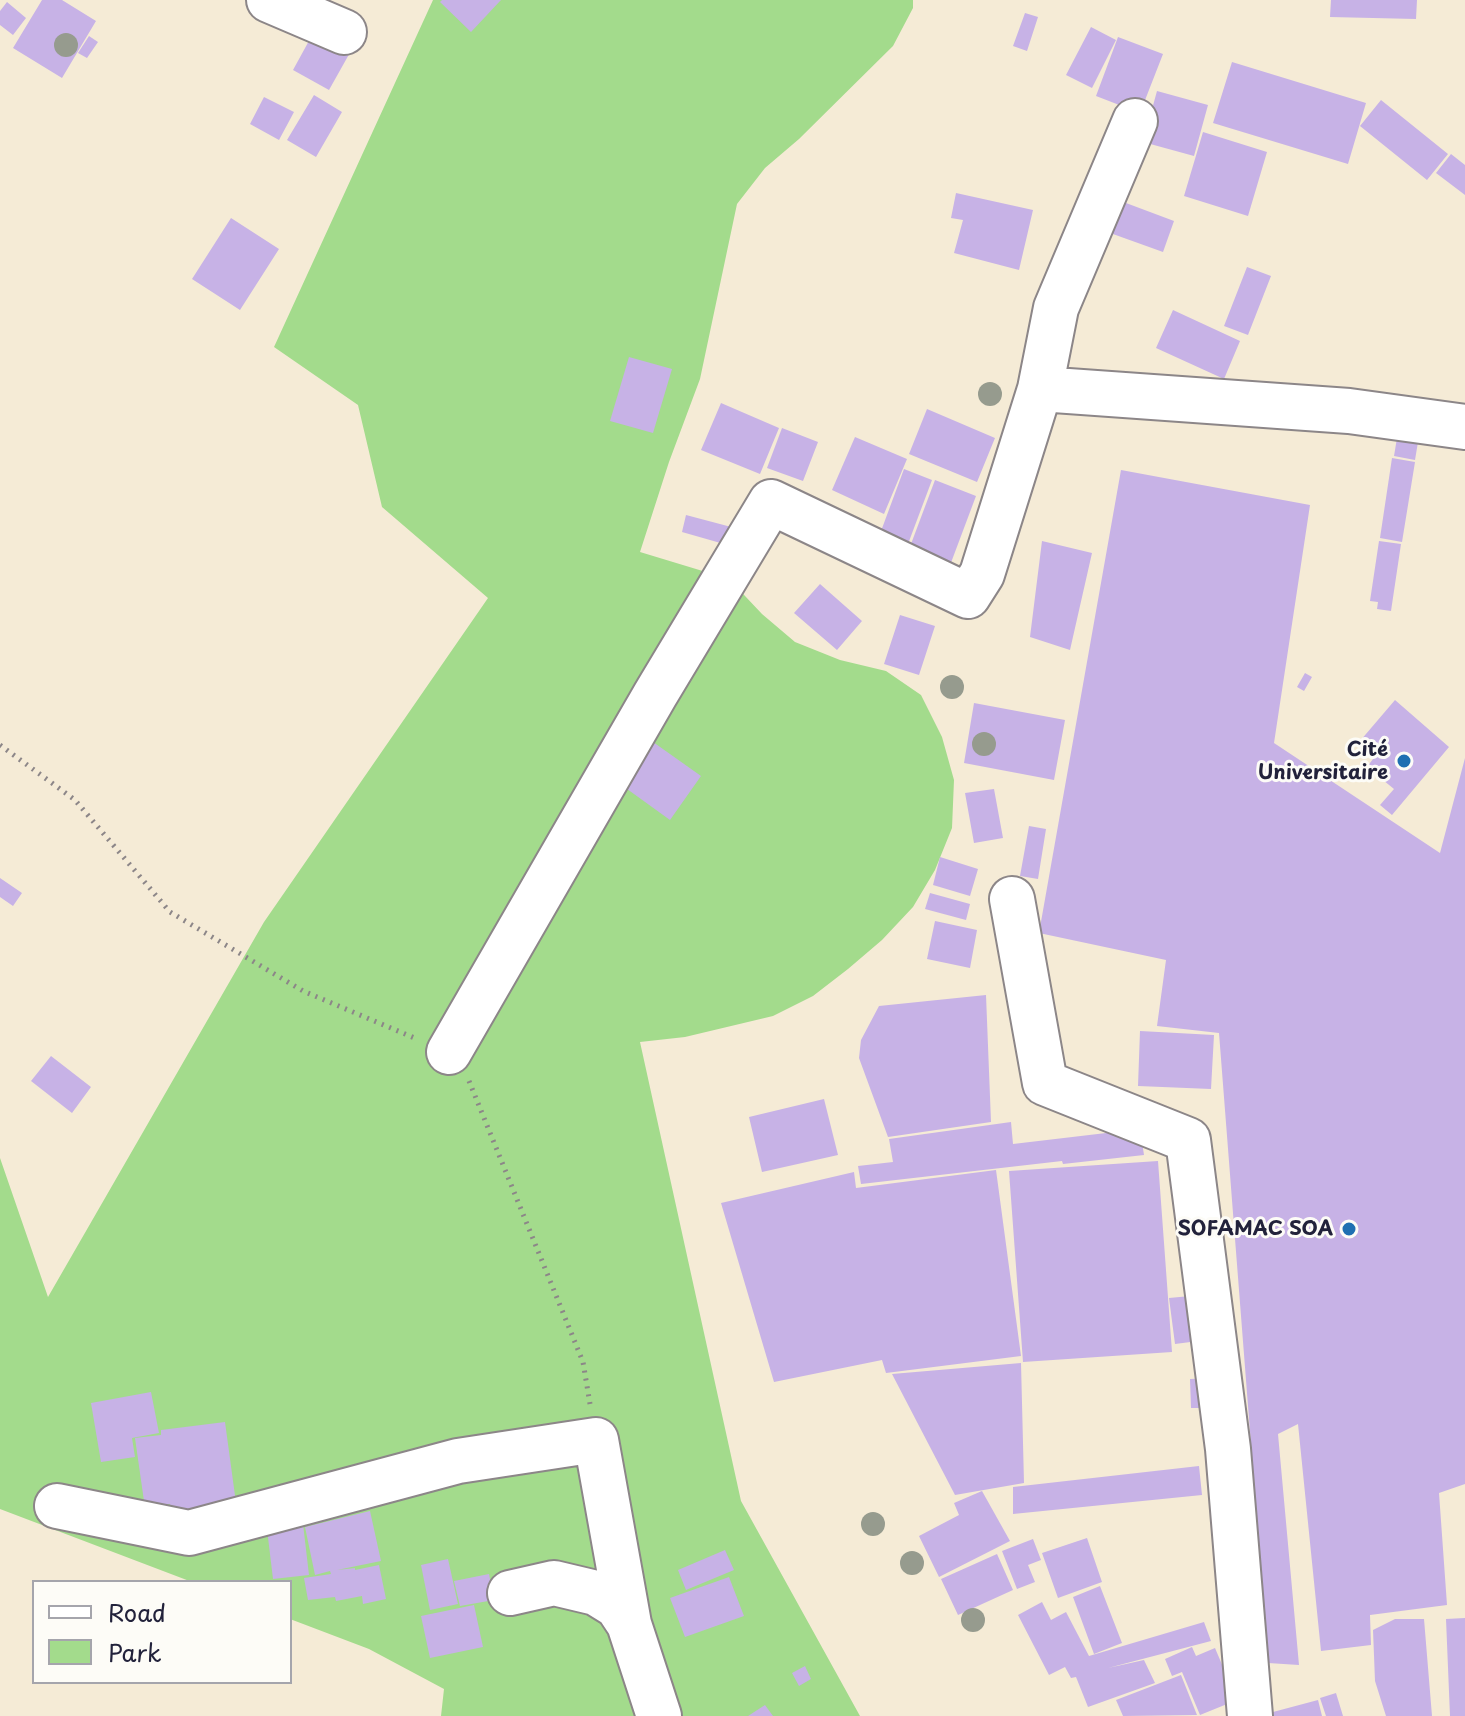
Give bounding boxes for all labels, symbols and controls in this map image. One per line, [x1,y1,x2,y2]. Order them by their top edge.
place label: Cité Universitaire [1258,738,1388,785]
marker: Cité Universitaire [1395,752,1413,770]
place label: SOFAMAC SOA [1178,1217,1333,1241]
marker: SOFAMAC SOA [1340,1220,1358,1238]
legend [32,1580,292,1684]
text: Road [108,1594,166,1630]
text: Park [108,1634,162,1670]

